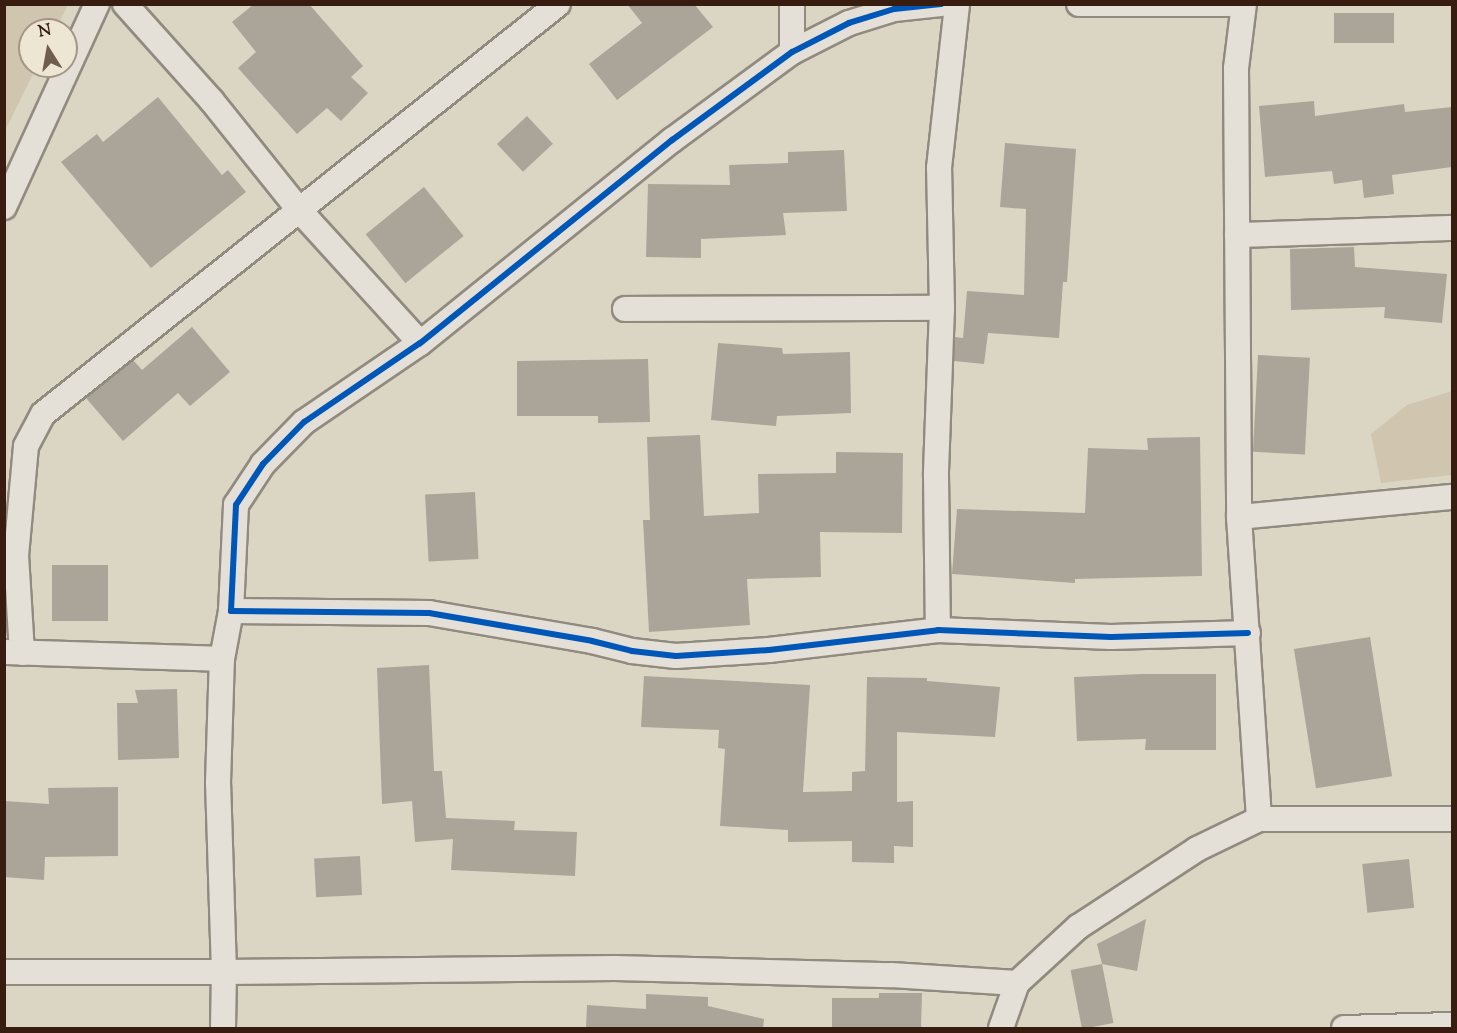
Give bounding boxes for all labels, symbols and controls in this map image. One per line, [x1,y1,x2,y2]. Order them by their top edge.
north arrow [18,18,78,78]
text: N [36,19,53,44]

